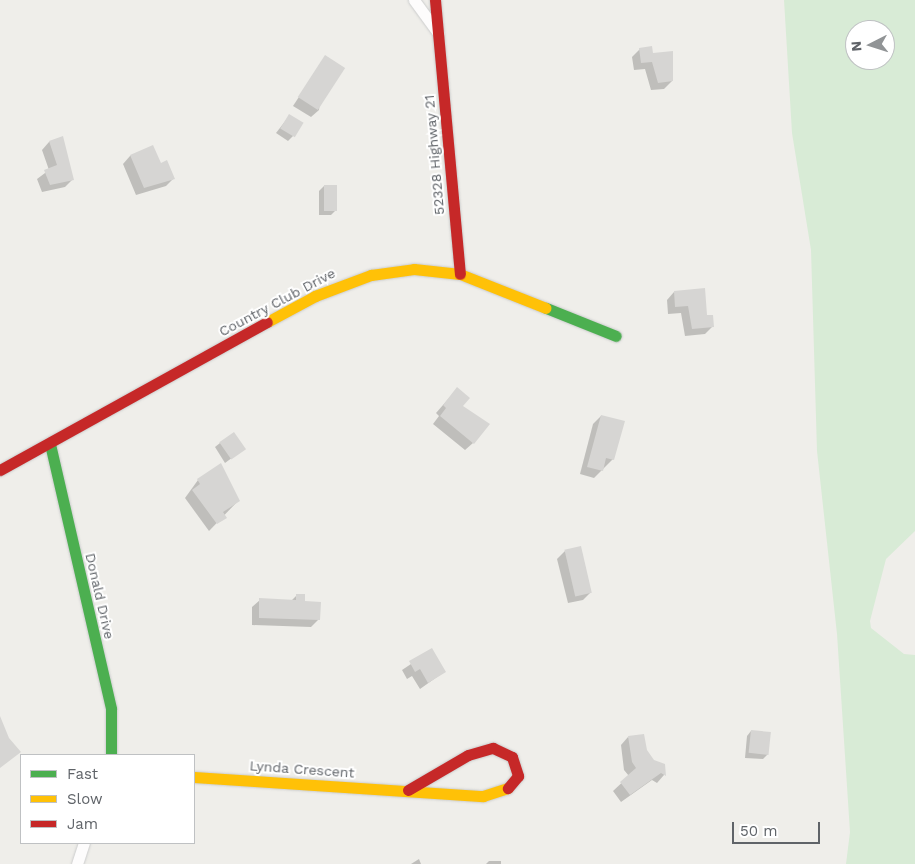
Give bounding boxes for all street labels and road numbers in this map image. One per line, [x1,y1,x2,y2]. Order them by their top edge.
street label: 52328 Highway 21 [420,94,448,216]
street label: Country Club Drive [216,264,338,340]
street label: Donald Drive [82,551,118,641]
street label: Lynda Crescent [249,757,355,781]

